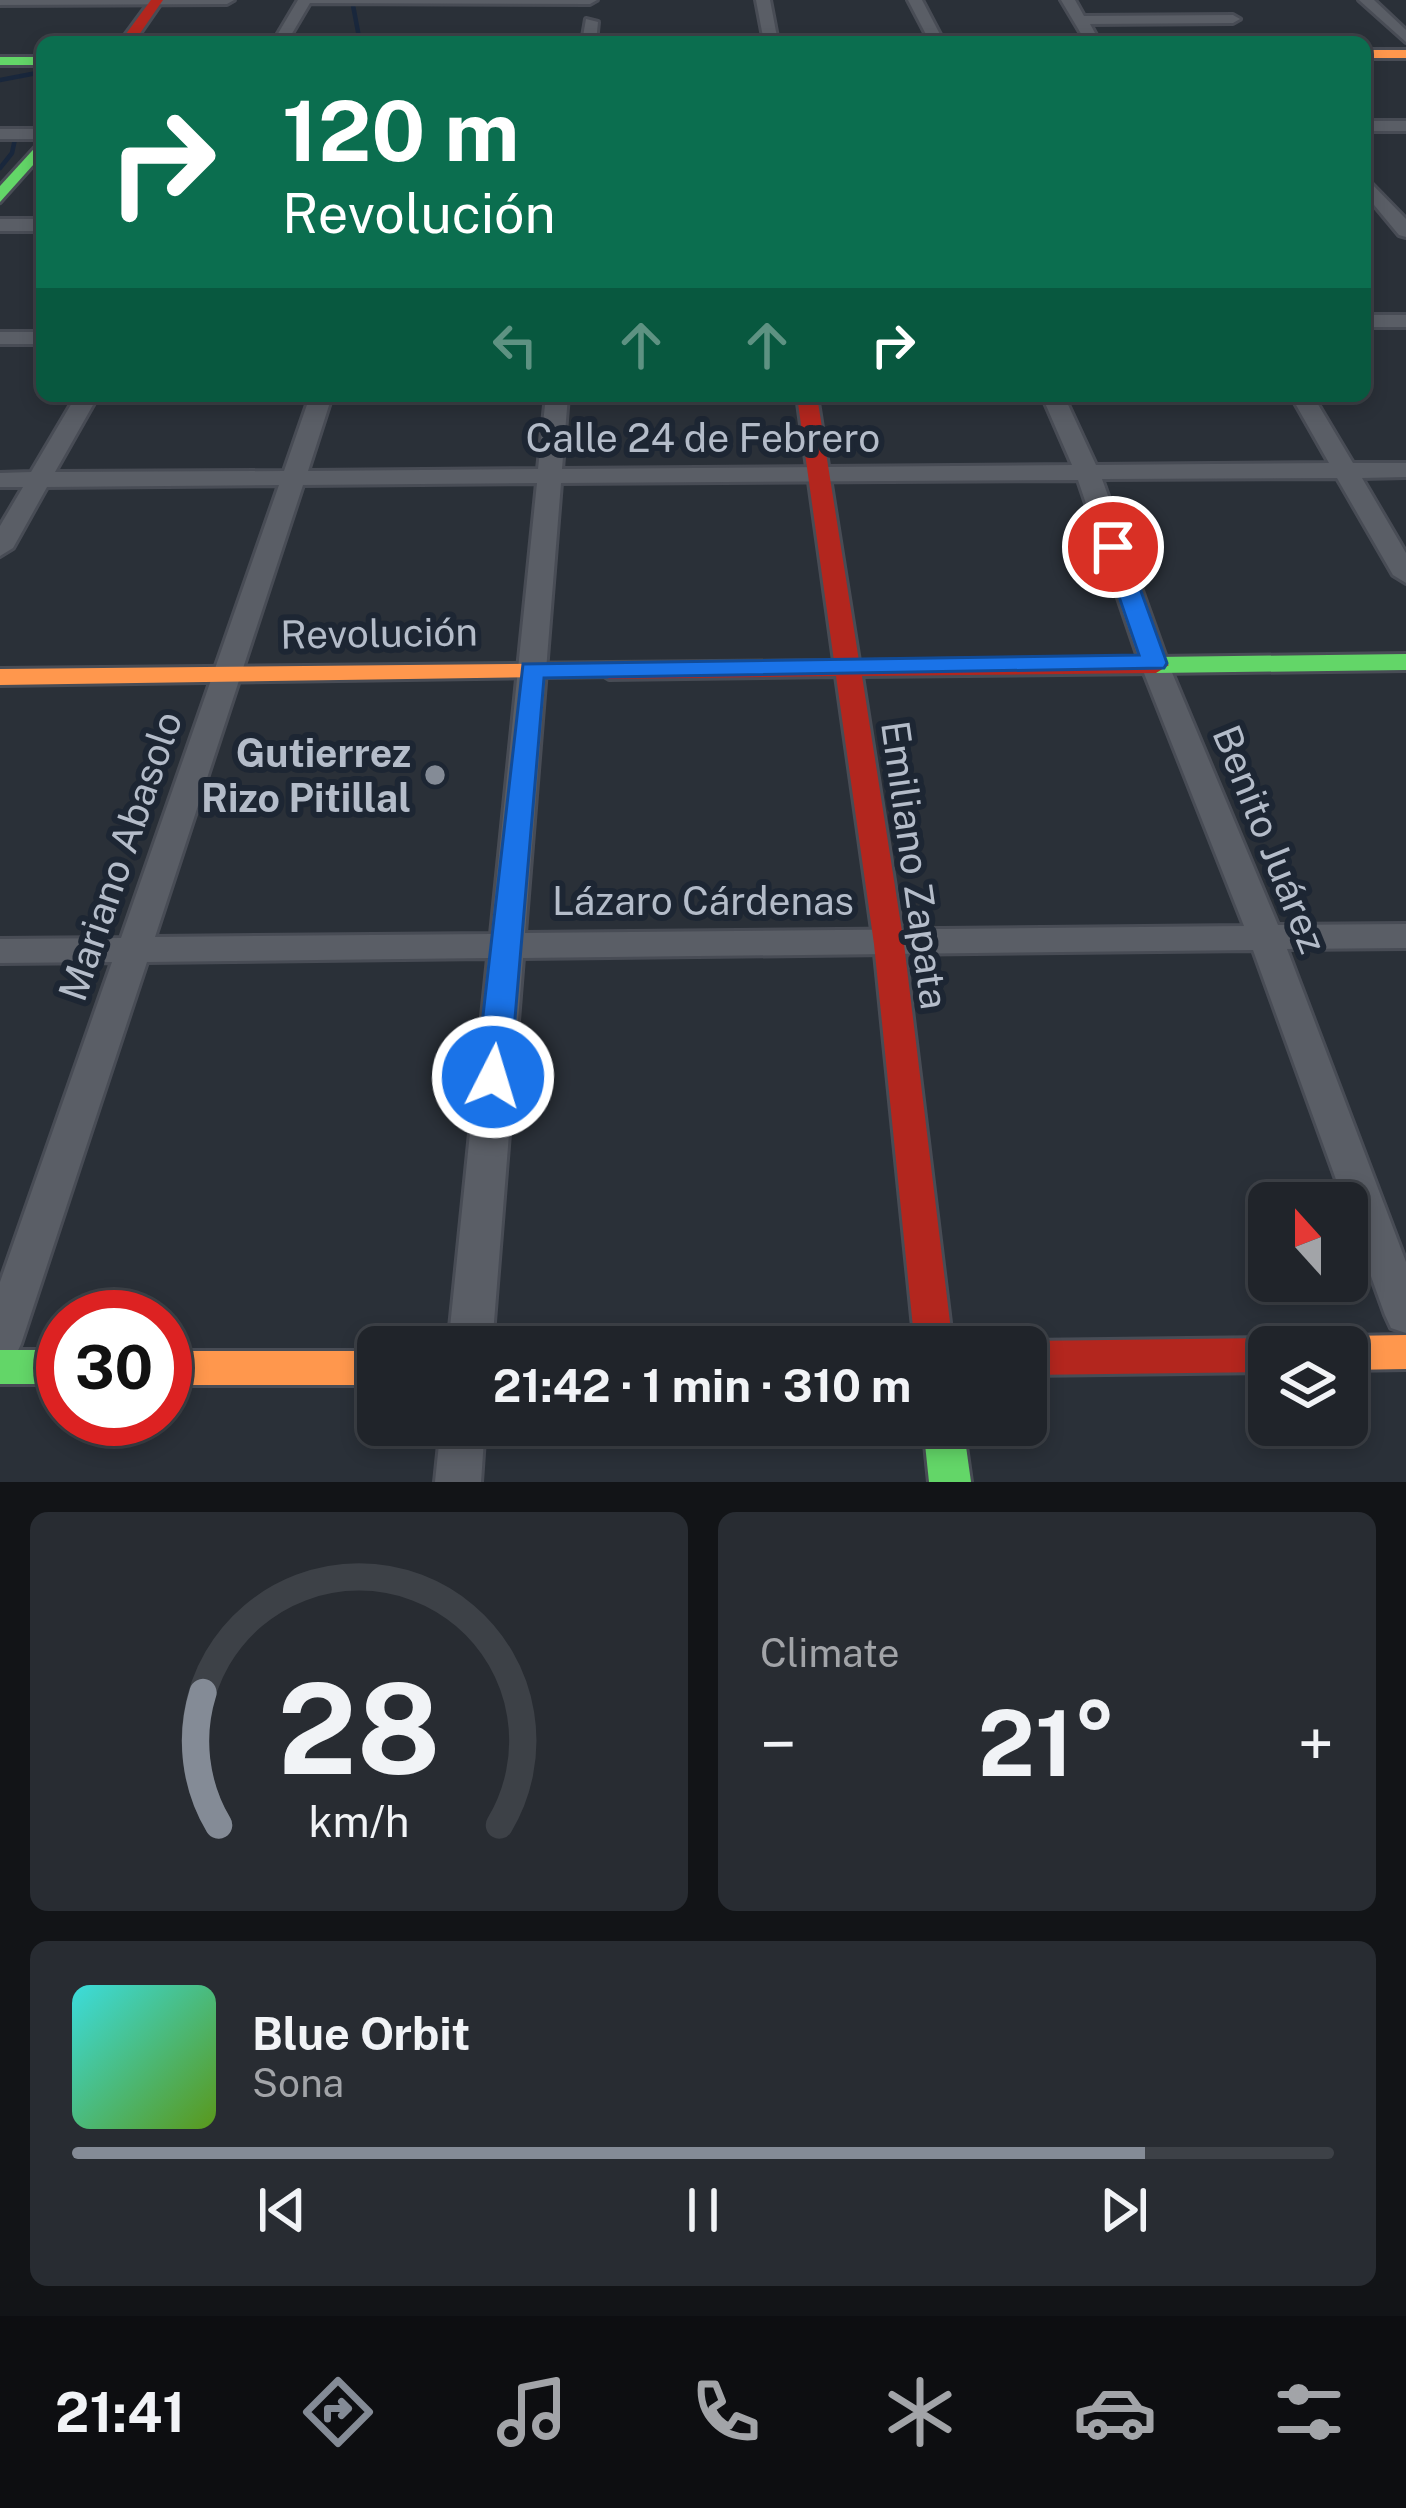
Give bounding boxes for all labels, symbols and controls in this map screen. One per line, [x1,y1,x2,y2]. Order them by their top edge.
text: 120 m [282,81,520,180]
icon: right [84,84,240,240]
text: Revolución [282,182,556,245]
icon: left [482,312,548,378]
icon: ahead [608,312,674,378]
icon: ahead [734,312,800,378]
icon: right [860,312,926,378]
street label: Calle 24 de Febrero [526,415,880,461]
pin [1062,496,1164,598]
icon: arrive [1080,514,1146,580]
street label: Revolución [280,608,478,658]
street label: Mariano Abasolo [49,705,191,1007]
street label: Emiliano Zapata [872,718,958,1012]
street label: Benito Juárez [1204,719,1336,959]
place label: Gutierrez Rizo Pitillal [201,730,411,821]
marker: Gutierrez Rizo Pitillal [422,762,448,788]
street label: Lázaro Cárdenas [552,878,854,924]
position arrow [430,1014,556,1140]
north arrow [1248,1182,1368,1302]
map controls [1248,1182,1368,1446]
speed limit sign: 30 [36,1290,192,1446]
button: layers [1248,1326,1368,1446]
text: 21:42 · 1 min · 310 m [493,1359,911,1412]
text: Climate [760,1630,900,1676]
text: 28 [277,1655,440,1802]
text: 21° [978,1690,1116,1796]
text: − [760,1705,797,1783]
text: + [1297,1705,1334,1783]
text: km/h [309,1795,409,1846]
text: Blue Orbit [252,2007,470,2060]
text: Sona [252,2060,344,2106]
icon: previous [249,2177,315,2243]
icon: pause [670,2177,736,2243]
icon: next [1091,2177,1157,2243]
icon: directions [296,2370,380,2454]
icon: music [490,2370,574,2454]
icon: phone [684,2370,768,2454]
icon: climate [878,2370,962,2454]
icon: car [1073,2370,1157,2454]
icon: filters [1267,2370,1351,2454]
text: 21:41 [55,2381,185,2444]

